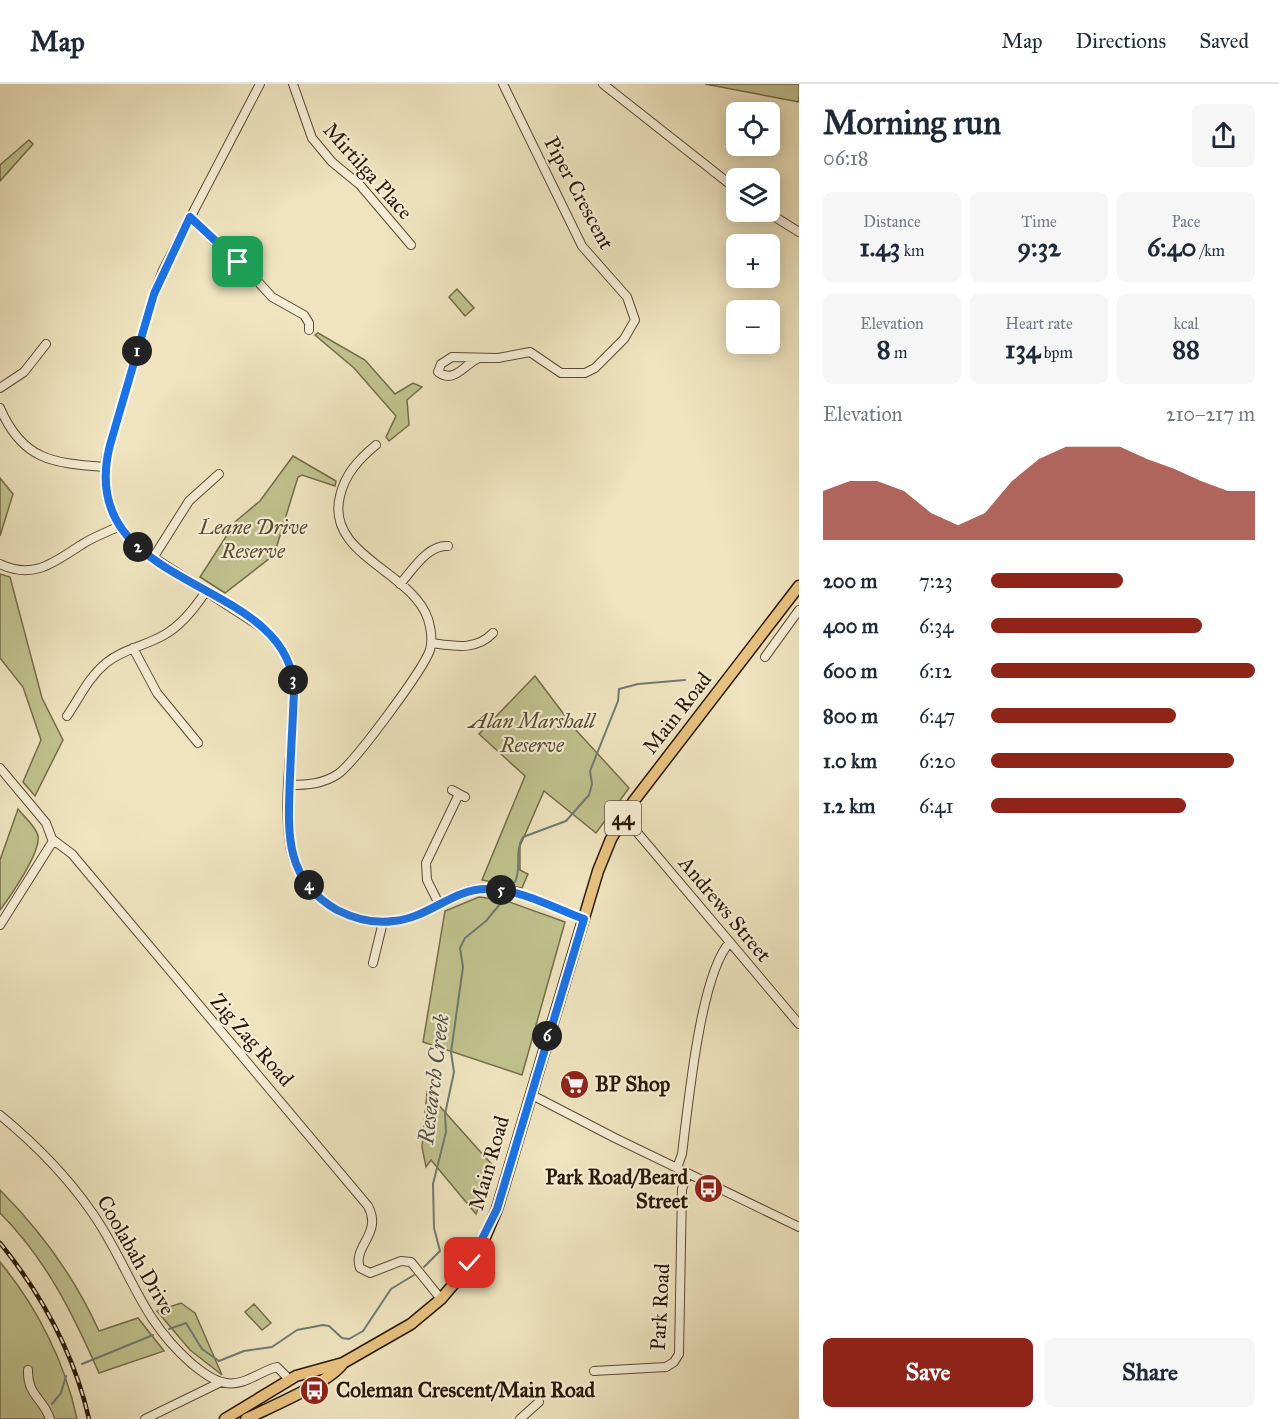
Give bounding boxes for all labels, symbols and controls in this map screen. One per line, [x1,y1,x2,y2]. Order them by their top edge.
text: Map [30,24,85,59]
text: Map [1002,28,1043,54]
text: Directions [1076,28,1166,54]
text: Saved [1199,28,1249,54]
map controls [726,102,780,354]
button: locate [726,102,780,156]
text: Morning run [823,103,1001,143]
button: share [1192,104,1255,167]
street label: Mirtilga Place [318,117,418,225]
street label: Piper Crescent [538,132,620,254]
text: 06:18 [823,146,868,170]
button: layers [726,168,780,222]
text: Distance [863,212,921,231]
text: Time [1021,212,1057,231]
text: Pace [1171,212,1201,231]
text: 1.43 [859,231,900,263]
text: 9:32 [1017,231,1061,263]
text: 6:40 [1147,231,1196,263]
button: + [726,234,780,288]
pin [212,236,263,287]
text: km [900,241,925,260]
text: /km [1196,241,1225,260]
icon: arrive [221,245,254,278]
button: − [726,300,780,354]
text: Elevation [860,314,924,333]
text: Heart rate [1005,314,1073,333]
text: kcal [1173,314,1199,333]
text: 8 [877,333,890,365]
text: 134 [1005,333,1040,365]
text: 88 [1172,333,1200,365]
pin: 1 [122,336,152,366]
text: 1 [134,341,140,360]
text: m [890,343,907,362]
text: bpm [1040,343,1073,362]
text: Elevation [823,402,902,426]
text: 210–217 m [1166,402,1255,426]
park label: Leane Drive Reserve [198,514,308,564]
pin: 2 [123,532,153,562]
text: 2 [134,537,142,556]
text: 200 m [823,569,877,593]
text: 7:23 [919,569,953,593]
text: 400 m [823,614,879,638]
text: 6:34 [919,614,953,638]
text: 600 m [823,659,878,683]
text: 6:12 [919,659,952,683]
pin: 3 [278,665,308,695]
street label: Main Road [637,666,717,759]
text: 3 [290,670,296,689]
text: 800 m [823,704,878,728]
text: 6:47 [919,704,955,728]
park label: Alan Marshall Reserve [467,708,597,758]
text: 1.0 km [823,749,877,773]
text: 6:20 [919,749,956,773]
text: 1.2 km [823,794,875,818]
text: 6:41 [919,794,953,818]
road number: 44 [605,801,641,835]
street label: Andrews Street [672,850,777,968]
pin: 4 [294,870,324,900]
text: 4 [305,875,313,894]
pin: 5 [486,875,516,905]
text: 5 [497,880,505,899]
street label: Zig Zag Road [205,988,300,1092]
water label: Research Creek [412,1012,455,1147]
pin: 6 [532,1021,562,1051]
text: 6 [543,1026,551,1045]
supermarket icon: BP Shop [558,1068,590,1100]
place label: BP Shop [595,1071,671,1097]
street label: Main Road [463,1112,515,1213]
place label: Park Road/Beard Street [545,1164,689,1214]
bus stop icon: Park Road/Beard Street [693,1173,725,1205]
street label: Coolabah Drive [91,1190,181,1320]
pin [444,1237,495,1288]
icon: check [453,1246,486,1279]
street label: Park Road [645,1262,675,1351]
button: Save [823,1338,1033,1407]
button: Share [1045,1338,1255,1407]
bus stop icon: Coleman Crescent/Main Road [299,1374,331,1406]
place label: Coleman Crescent/Main Road [336,1377,596,1403]

